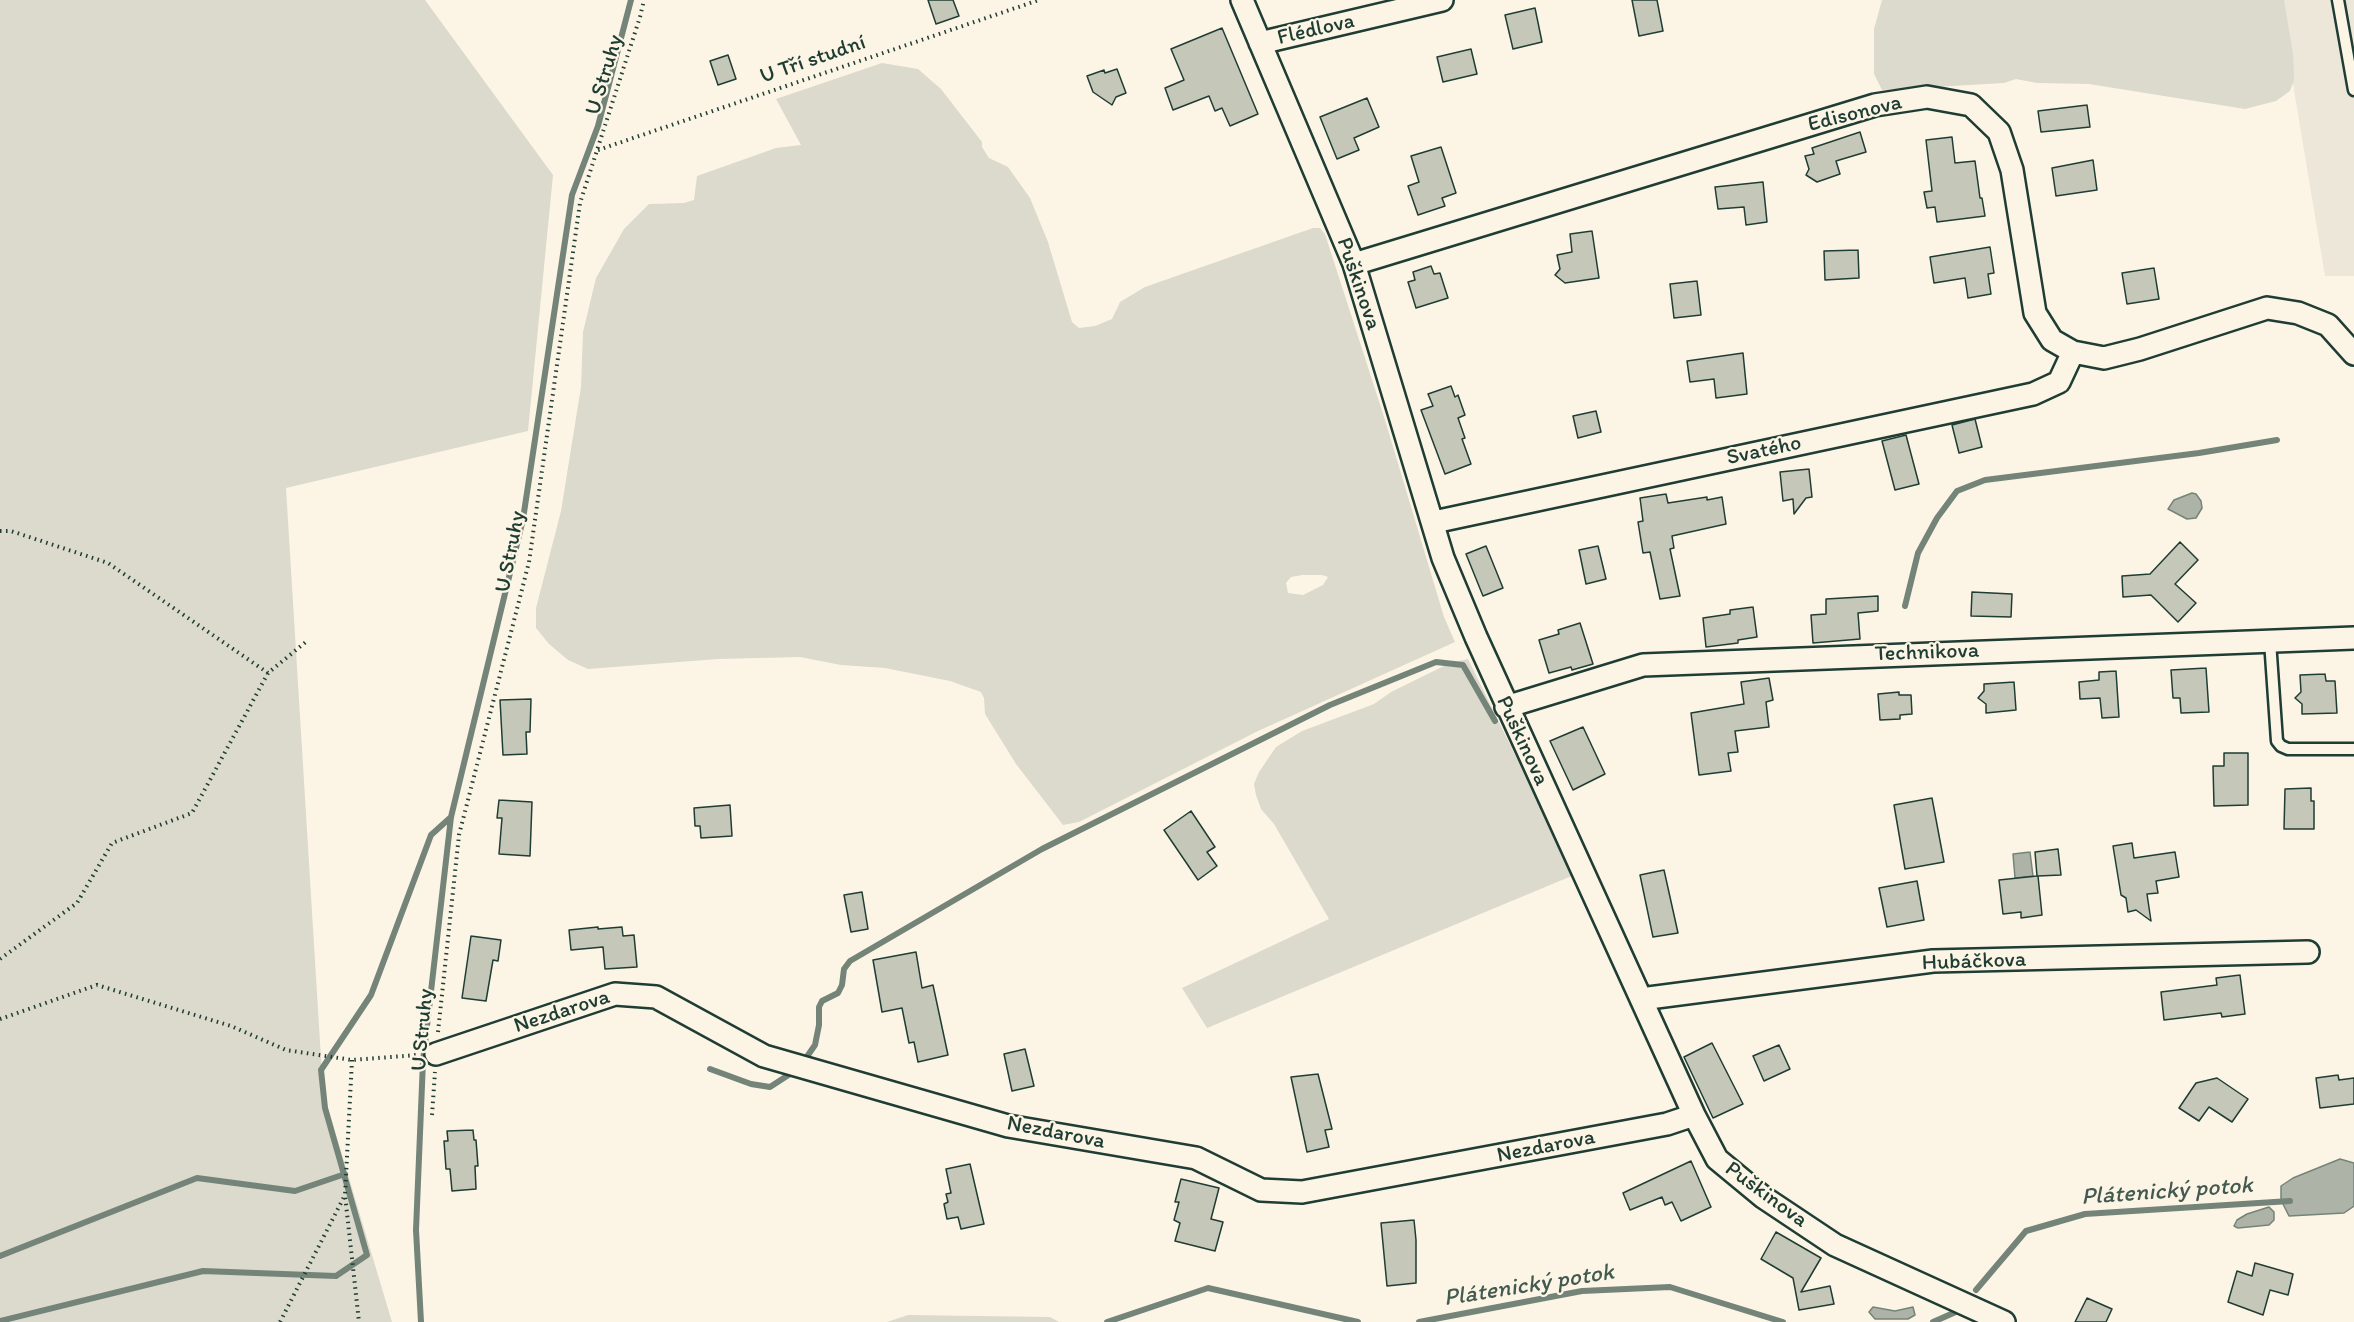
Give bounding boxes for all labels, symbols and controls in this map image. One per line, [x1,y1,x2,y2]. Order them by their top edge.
street label: Flédlova [1275,8,1357,52]
street label: U Tří studní [757,30,869,90]
street label: U Struhy [580,32,630,118]
street label: Edisonova [1805,90,1905,138]
street label: Puškinova [1330,234,1386,334]
street label: Svatého [1724,430,1804,472]
street label: U Struhy [490,509,532,595]
street label: Technikova [1874,638,1980,668]
street label: Puškinova [1490,692,1554,790]
street label: Hubáčkova [1921,947,2027,977]
street label: Nezdarova [511,984,613,1040]
street label: U Struhy [406,988,440,1072]
street label: Nezdarova [1005,1111,1107,1155]
street label: Nezdarova [1495,1125,1597,1169]
street label: Puškinova [1719,1156,1813,1234]
water label: Plátenický potok [2080,1172,2254,1212]
water label: Plátenický potok [1442,1258,1616,1314]

